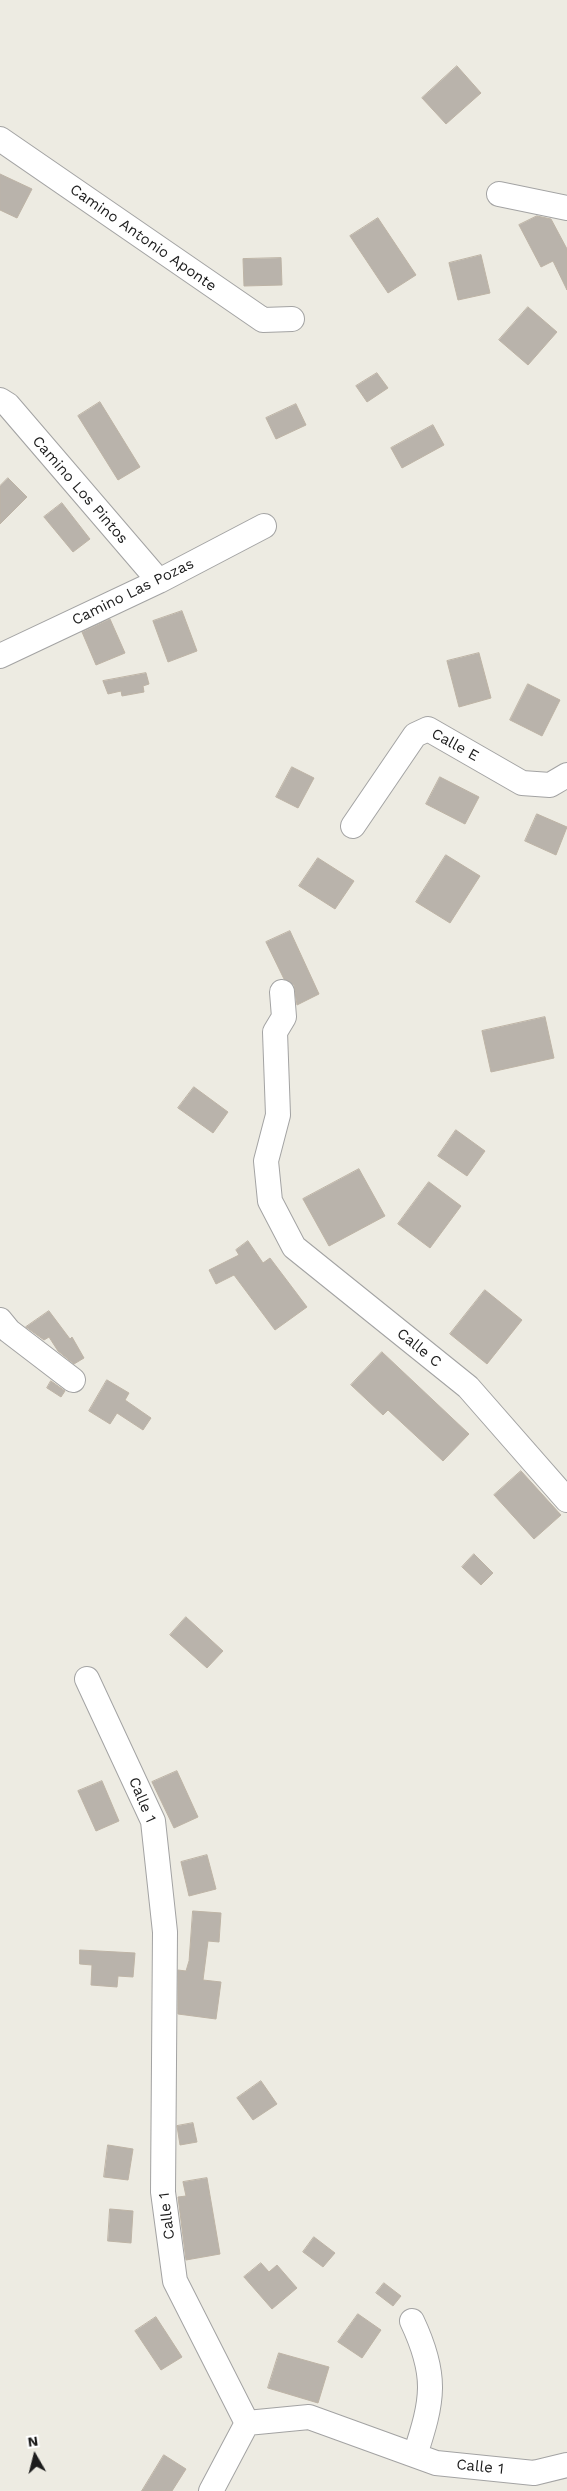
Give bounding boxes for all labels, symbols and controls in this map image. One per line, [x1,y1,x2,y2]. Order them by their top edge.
street label: Camino Antonio Aponte [66,181,220,295]
street label: Camino Los Pintos [28,432,132,548]
street label: Camino Las Pozas [69,555,197,629]
street label: Calle E [428,725,482,765]
street label: Calle C [393,1325,445,1371]
street label: Calle 1 [124,1775,160,1825]
street label: Calle 1 [155,2191,179,2241]
north arrow [10,2431,60,2481]
text: N [27,2433,39,2450]
street label: Calle 1 [455,2456,505,2478]

